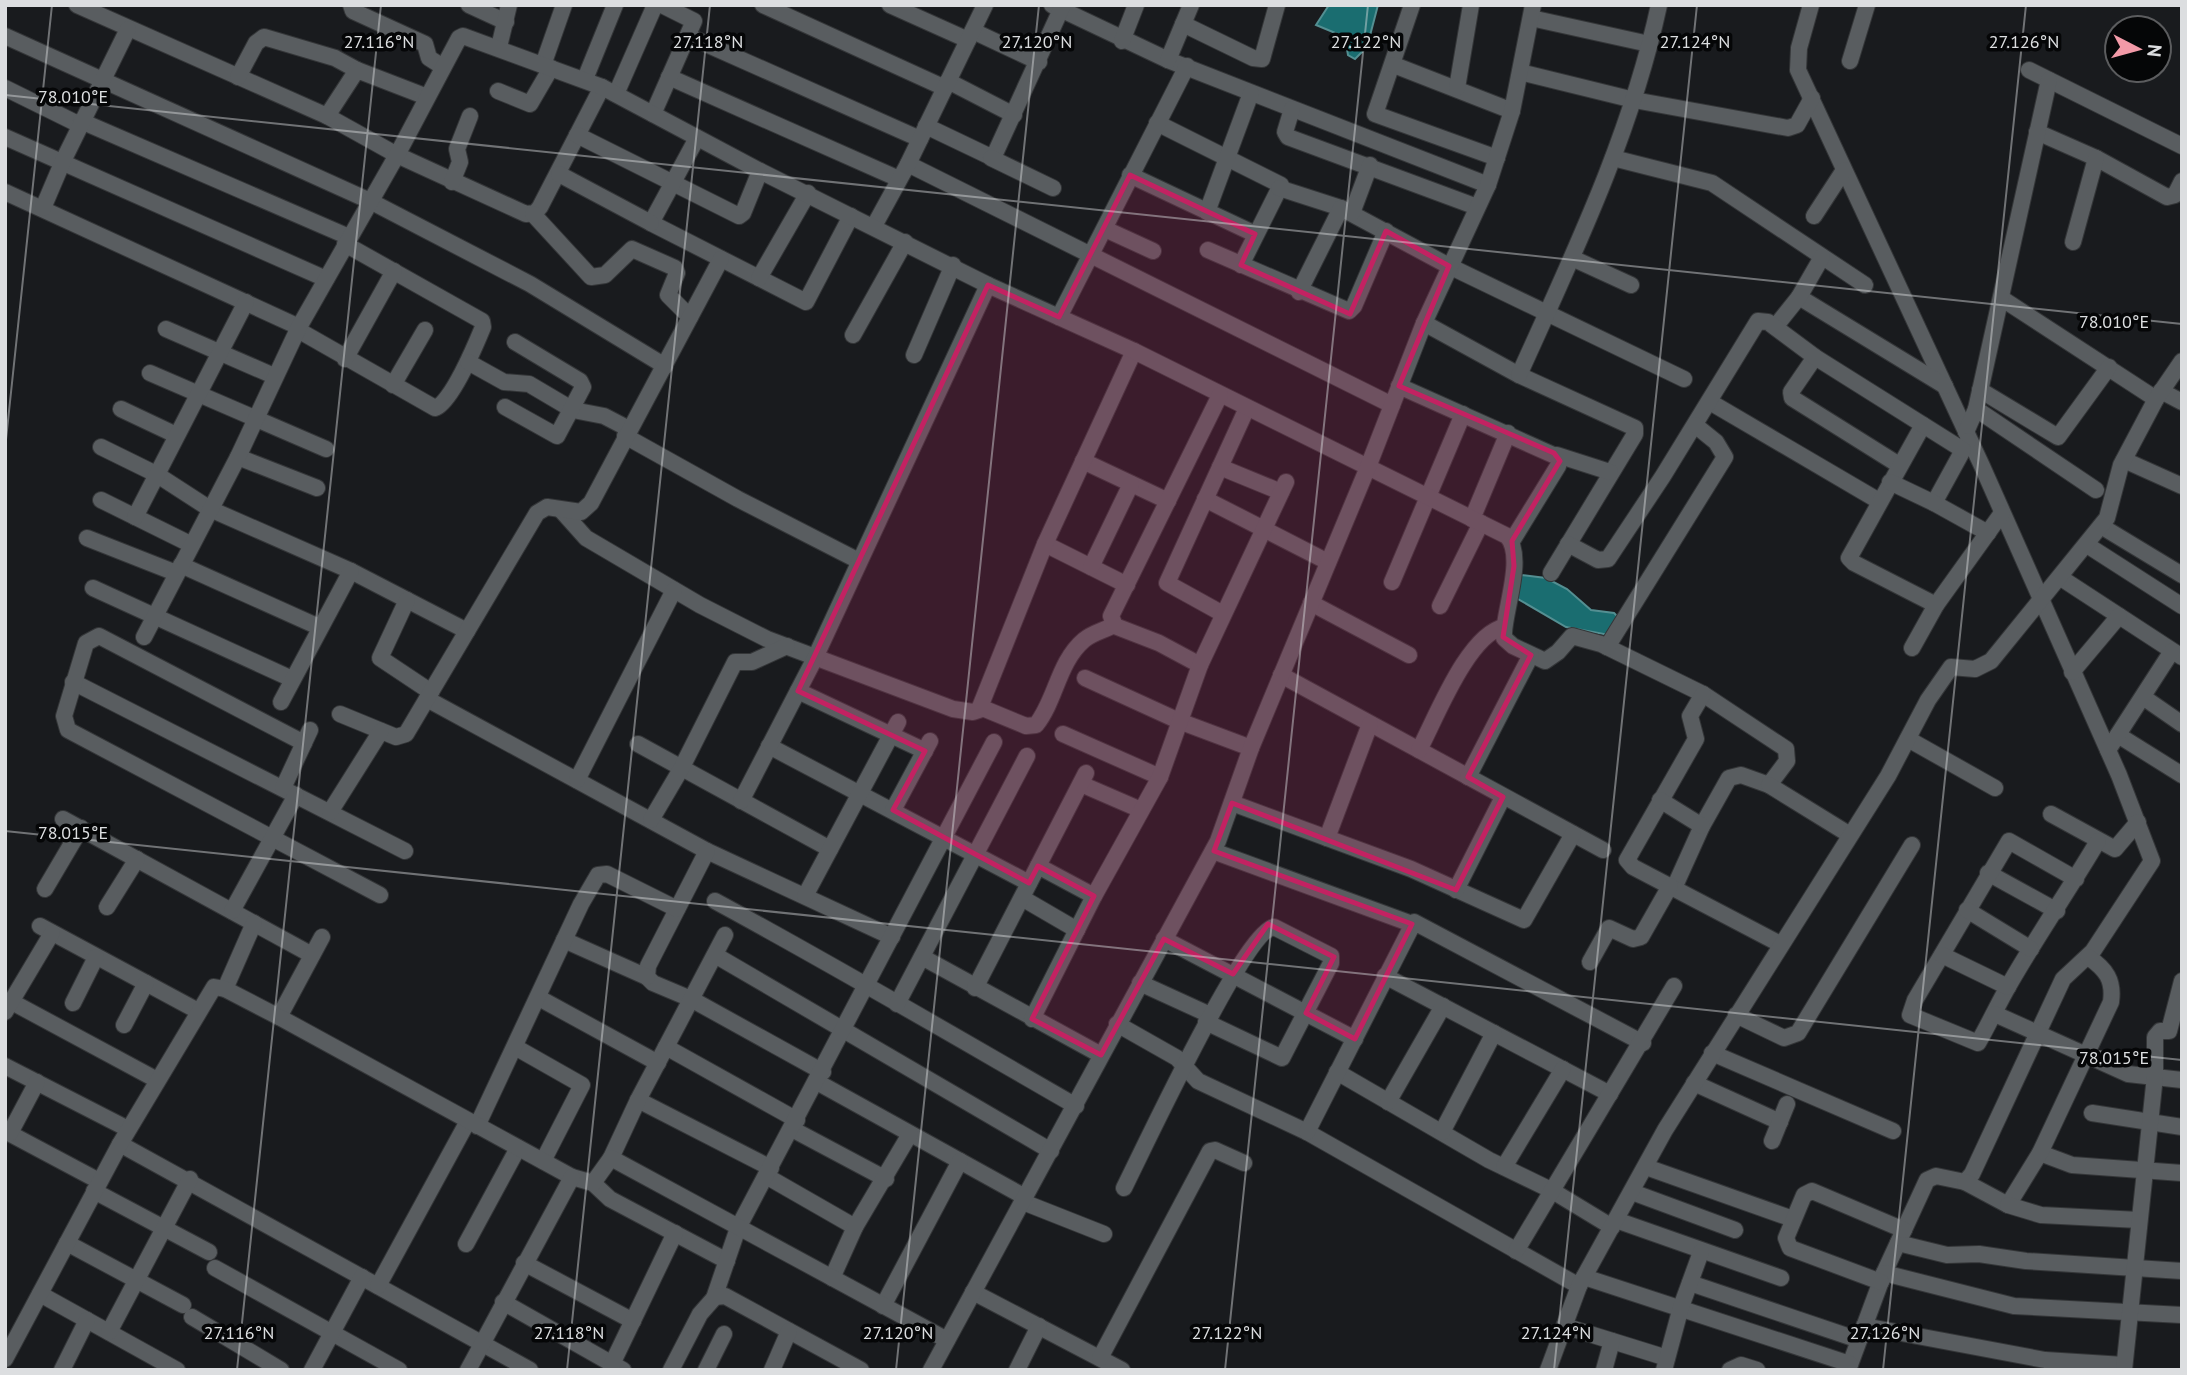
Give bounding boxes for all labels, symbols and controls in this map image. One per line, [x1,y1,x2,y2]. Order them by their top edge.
north arrow [2103,14,2173,84]
text: 27.116°N [344,30,414,53]
text: 27.118°N [673,30,743,53]
text: 27.120°N [1002,30,1072,53]
text: 27.122°N [1331,30,1401,53]
text: 27.124°N [1660,30,1730,53]
text: 27.126°N [1989,30,2059,53]
text: N [2142,43,2167,58]
text: 78.010°E [38,85,108,108]
text: 78.010°E [2079,310,2149,333]
text: 78.015°E [38,821,108,844]
text: 78.015°E [2079,1046,2149,1069]
text: 27.116°N [204,1321,274,1344]
text: 27.118°N [534,1321,604,1344]
text: 27.120°N [863,1321,933,1344]
text: 27.122°N [1192,1321,1262,1344]
text: 27.124°N [1521,1321,1591,1344]
text: 27.126°N [1850,1321,1920,1344]

